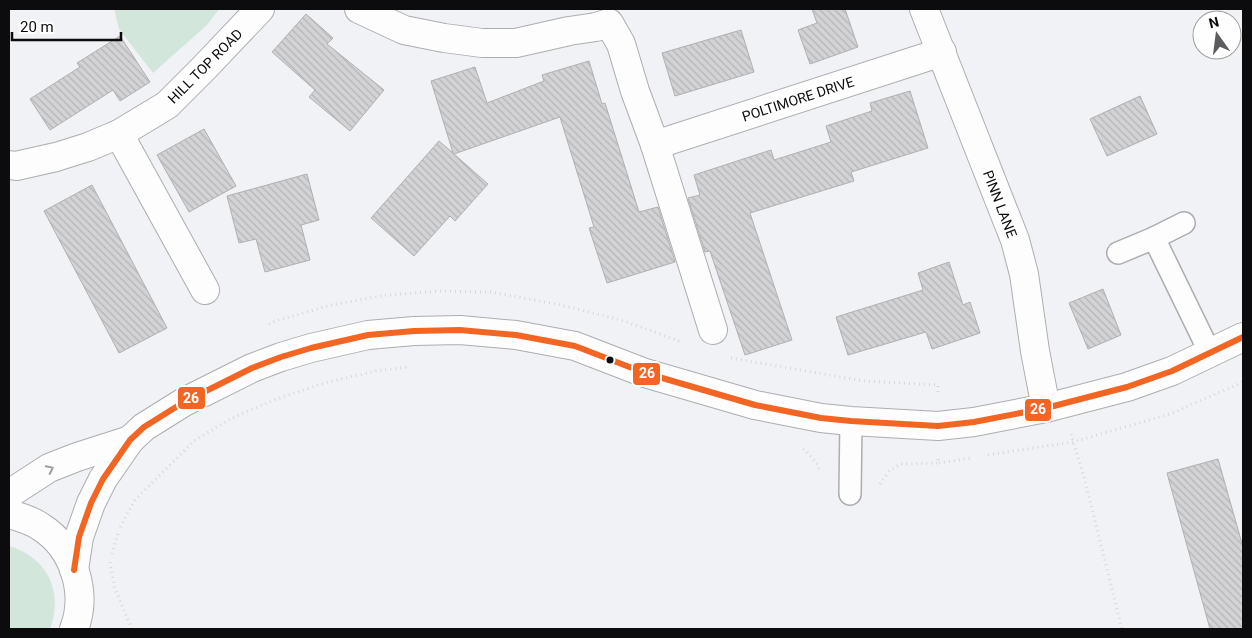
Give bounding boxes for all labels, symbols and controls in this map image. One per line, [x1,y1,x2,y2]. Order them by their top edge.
scale bar [12,10,121,42]
north arrow [1192,10,1242,60]
text: N [1207,13,1221,31]
text: 20 m [20,18,54,36]
street label: HILL TOP ROAD [164,25,246,107]
street label: POLTIMORE DRIVE [740,73,856,125]
street label: PINN LANE [980,168,1020,240]
unlabelled marker [605,355,615,365]
line badge: 26 [632,362,661,386]
text: 26 [639,365,655,381]
line badge: 26 [177,386,206,410]
text: 26 [183,390,199,406]
line badge: 26 [1024,398,1052,422]
text: 26 [1030,401,1046,417]
one-way arrow [45,465,54,475]

